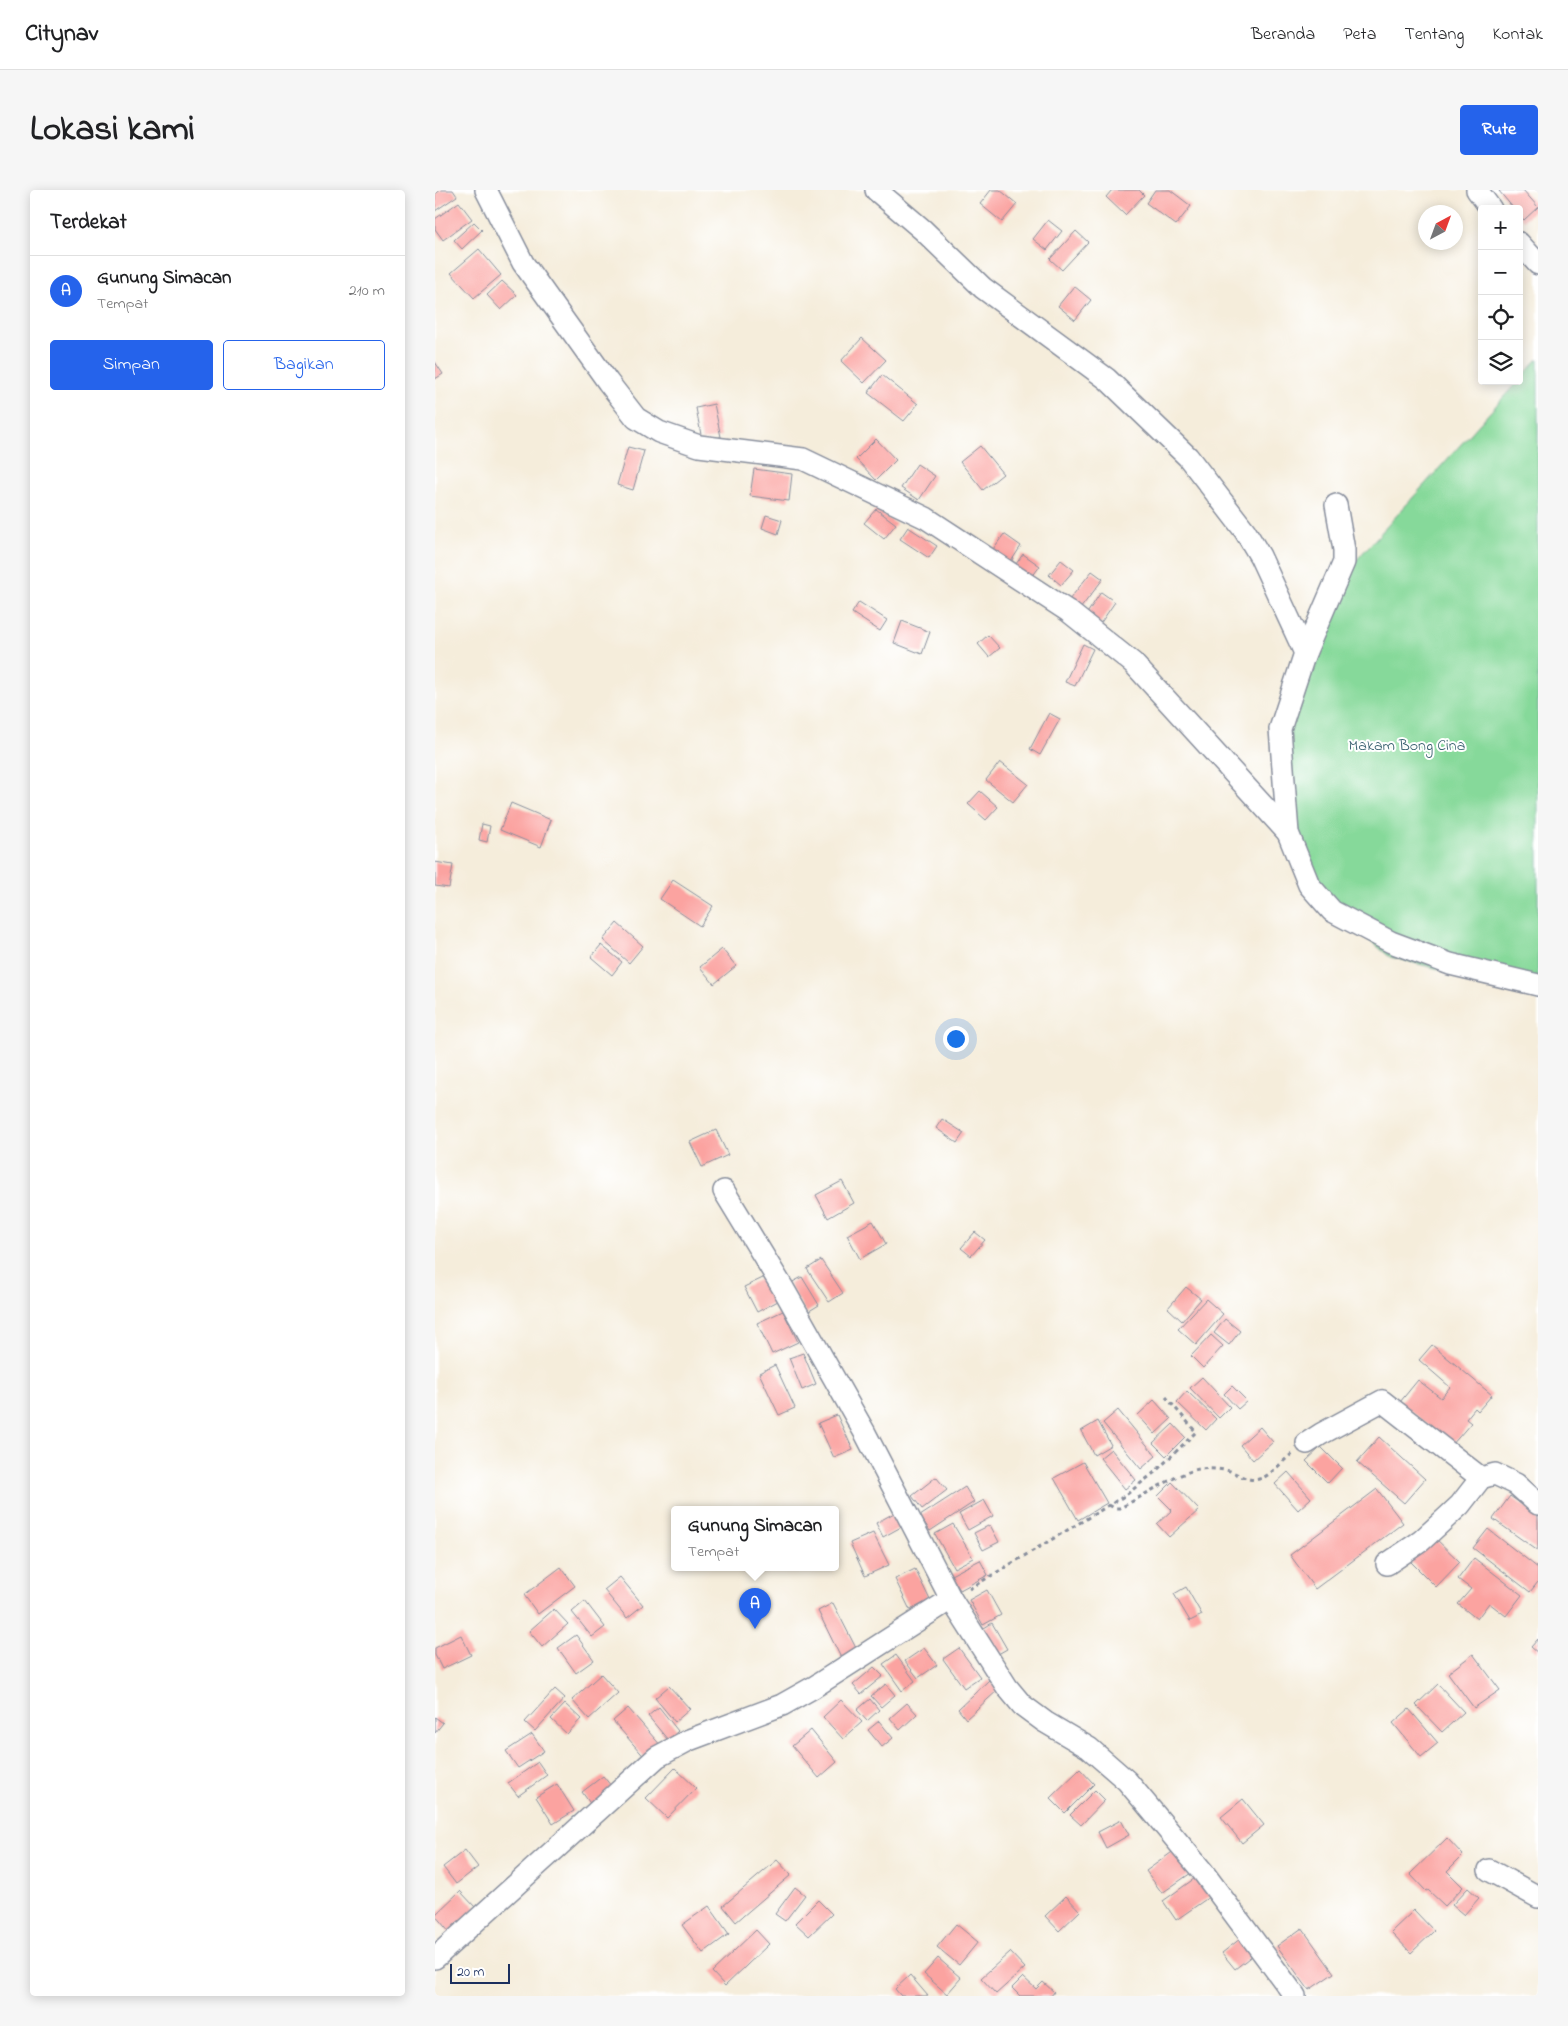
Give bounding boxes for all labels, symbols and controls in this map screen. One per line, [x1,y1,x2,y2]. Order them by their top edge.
text: Citynav [25,17,98,52]
text: Beranda [1251,22,1315,48]
text: Peta [1343,22,1376,48]
text: Tentang [1404,22,1464,48]
text: Kontak [1492,22,1543,48]
text: Lokasi kami [30,105,195,156]
button: Rute [1460,105,1538,155]
north arrow [1418,205,1463,250]
map controls [1478,205,1523,385]
button: + [1478,205,1523,250]
text: Terdekat [50,208,127,238]
button: − [1478,250,1523,295]
text: Gunung Simacan [97,265,231,292]
text: A [61,279,71,303]
text: 210 m [349,279,385,303]
text: Tempat [97,292,148,316]
button: locate [1478,295,1523,340]
button: Simpan [50,340,213,390]
button: Bagikan [223,340,385,390]
button: layers [1478,340,1523,385]
park label: Makam Bong Cina [1349,734,1465,758]
your location [943,1026,969,1052]
popup [671,1506,839,1571]
text: Gunung Simacan [688,1513,822,1540]
text: Tempat [688,1540,739,1564]
pin: A [739,1588,771,1629]
scale bar [450,1961,510,1984]
text: 20 m [457,1962,484,1983]

